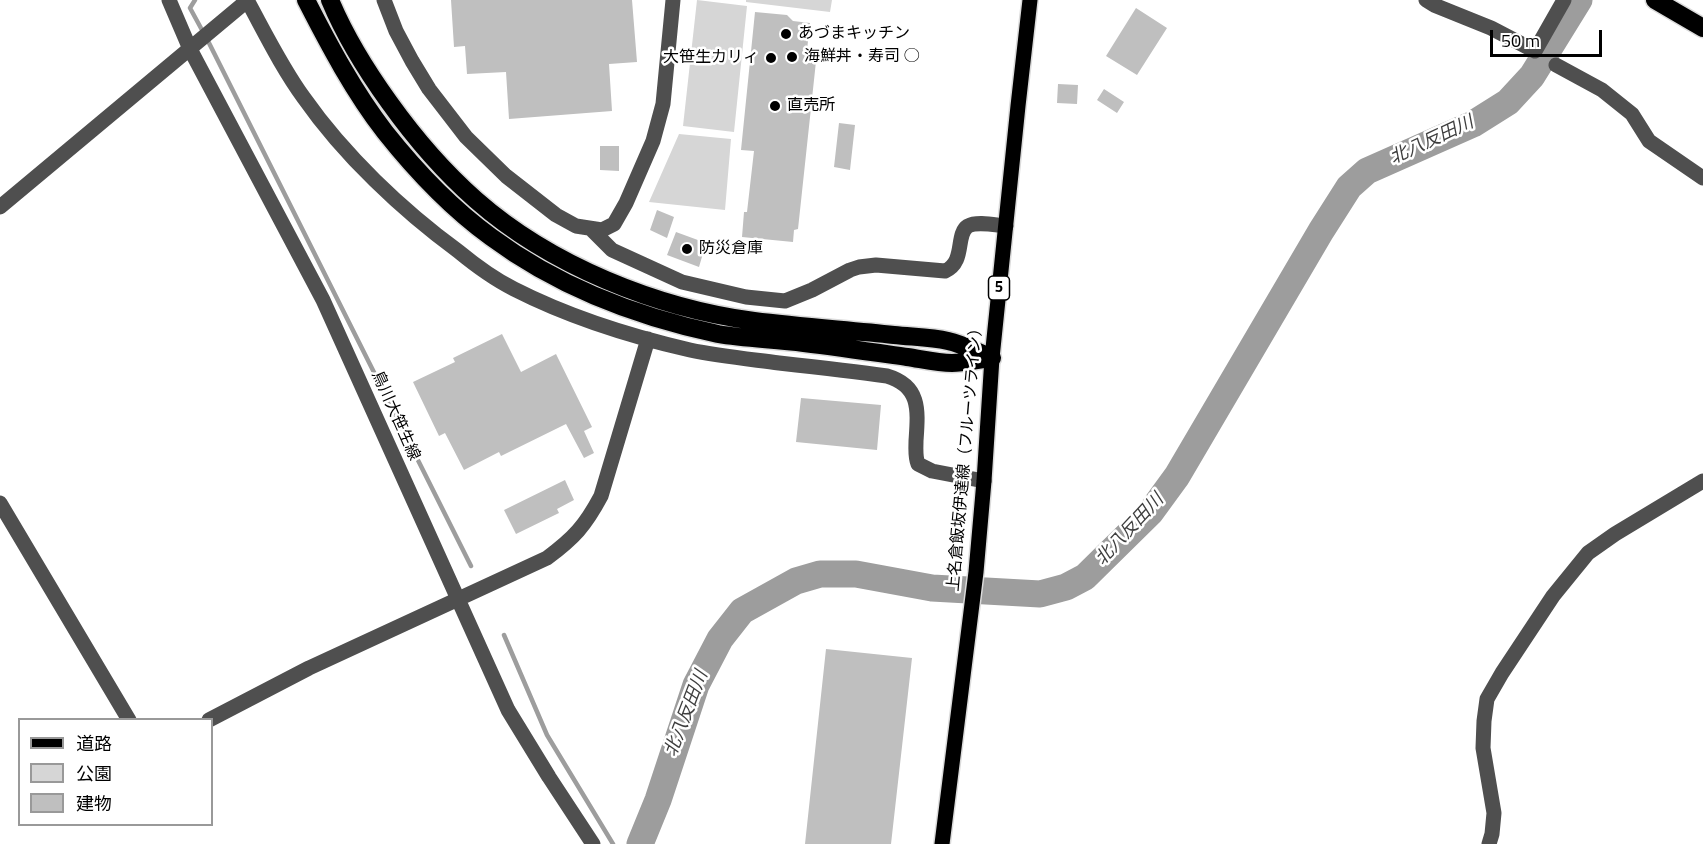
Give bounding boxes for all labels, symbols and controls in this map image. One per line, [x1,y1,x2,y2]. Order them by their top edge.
scale bar [1493,18,1606,56]
place label: あづまキッチン [798,24,910,44]
marker: あづまキッチン [779,27,793,41]
text: 50 m [1501,27,1540,54]
place label: 海鮮丼・寿司 ○ [804,47,920,67]
place label: 大笹生カリィ [663,48,759,68]
marker: 海鮮丼・寿司 ○ [785,50,799,64]
marker: 大笹生カリィ [764,51,778,65]
place label: 直売所 [787,96,835,116]
marker: 直売所 [768,99,782,113]
water label: 北八反田川 [1387,112,1477,170]
place label: 防災倉庫 [699,239,763,259]
marker: 防災倉庫 [680,242,694,256]
road number: 5 [988,276,1010,300]
street label: 上名倉飯坂伊達線（フルーツライン） [945,320,987,592]
street label: 鳥川大笹生線 [367,368,423,464]
water label: 北八反田川 [1091,490,1169,570]
water label: 北八反田川 [661,668,713,760]
legend [18,718,213,826]
text: 道路 [76,730,112,757]
text: 公園 [76,760,112,787]
text: 建物 [76,790,112,817]

